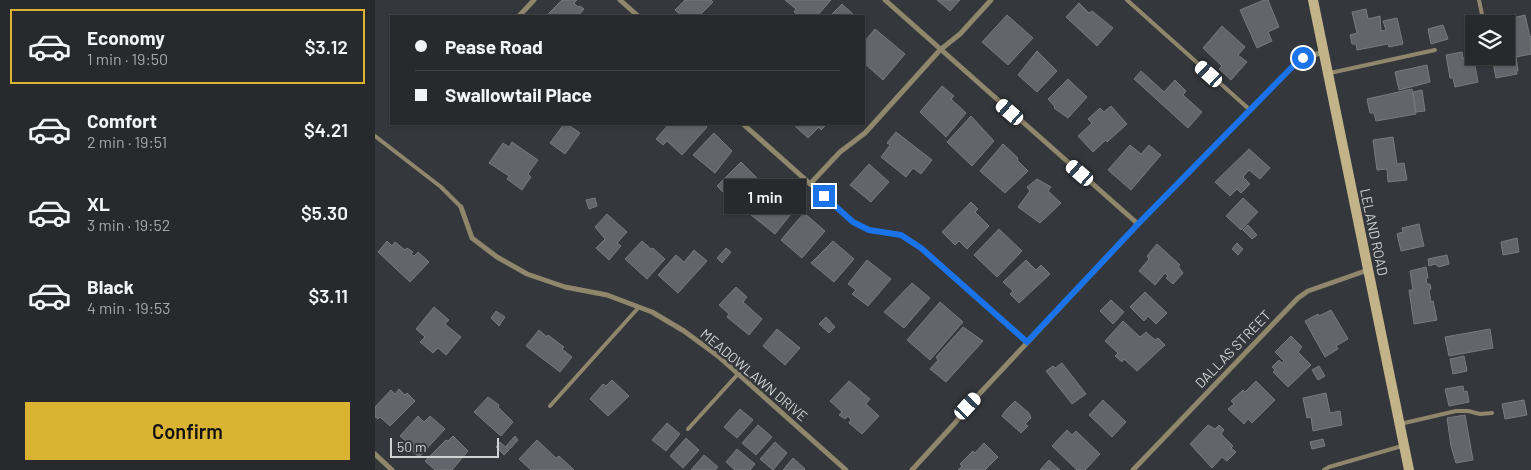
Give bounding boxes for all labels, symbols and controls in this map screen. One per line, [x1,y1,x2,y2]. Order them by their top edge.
map controls [1465,15,1515,65]
button: layers [1465,15,1515,65]
icon: car [27,24,72,69]
text: Economy [87,26,165,49]
text: $3.12 [305,35,348,58]
text: Pease Road [445,35,543,58]
route start [1292,47,1314,69]
text: 1 min · 19:50 [87,49,168,68]
car [1192,58,1225,90]
text: Swallowtail Place [445,83,592,106]
car [993,96,1026,128]
icon: car [27,107,72,152]
text: Comfort [87,109,157,132]
text: $4.21 [304,118,348,141]
text: 2 min · 19:51 [87,132,167,151]
car [1063,157,1096,189]
callout: 1 min [724,178,807,214]
route end [813,185,835,207]
text: 1 min [748,187,782,206]
street label: LELAND ROAD [1357,187,1392,277]
icon: car [27,190,72,235]
text: XL [87,192,110,215]
text: $5.30 [301,201,348,224]
text: 3 min · 19:52 [87,215,170,234]
icon: car [27,273,72,318]
text: Black [87,275,134,298]
text: $3.11 [308,284,348,307]
text: 4 min · 19:53 [87,298,171,317]
street label: DALLAS STREET [1191,306,1274,391]
street label: MEADOWLAWN DRIVE [697,325,811,424]
car [952,390,983,422]
button: Confirm [25,402,350,460]
scale bar [390,435,499,458]
text: 50 m [397,438,426,455]

